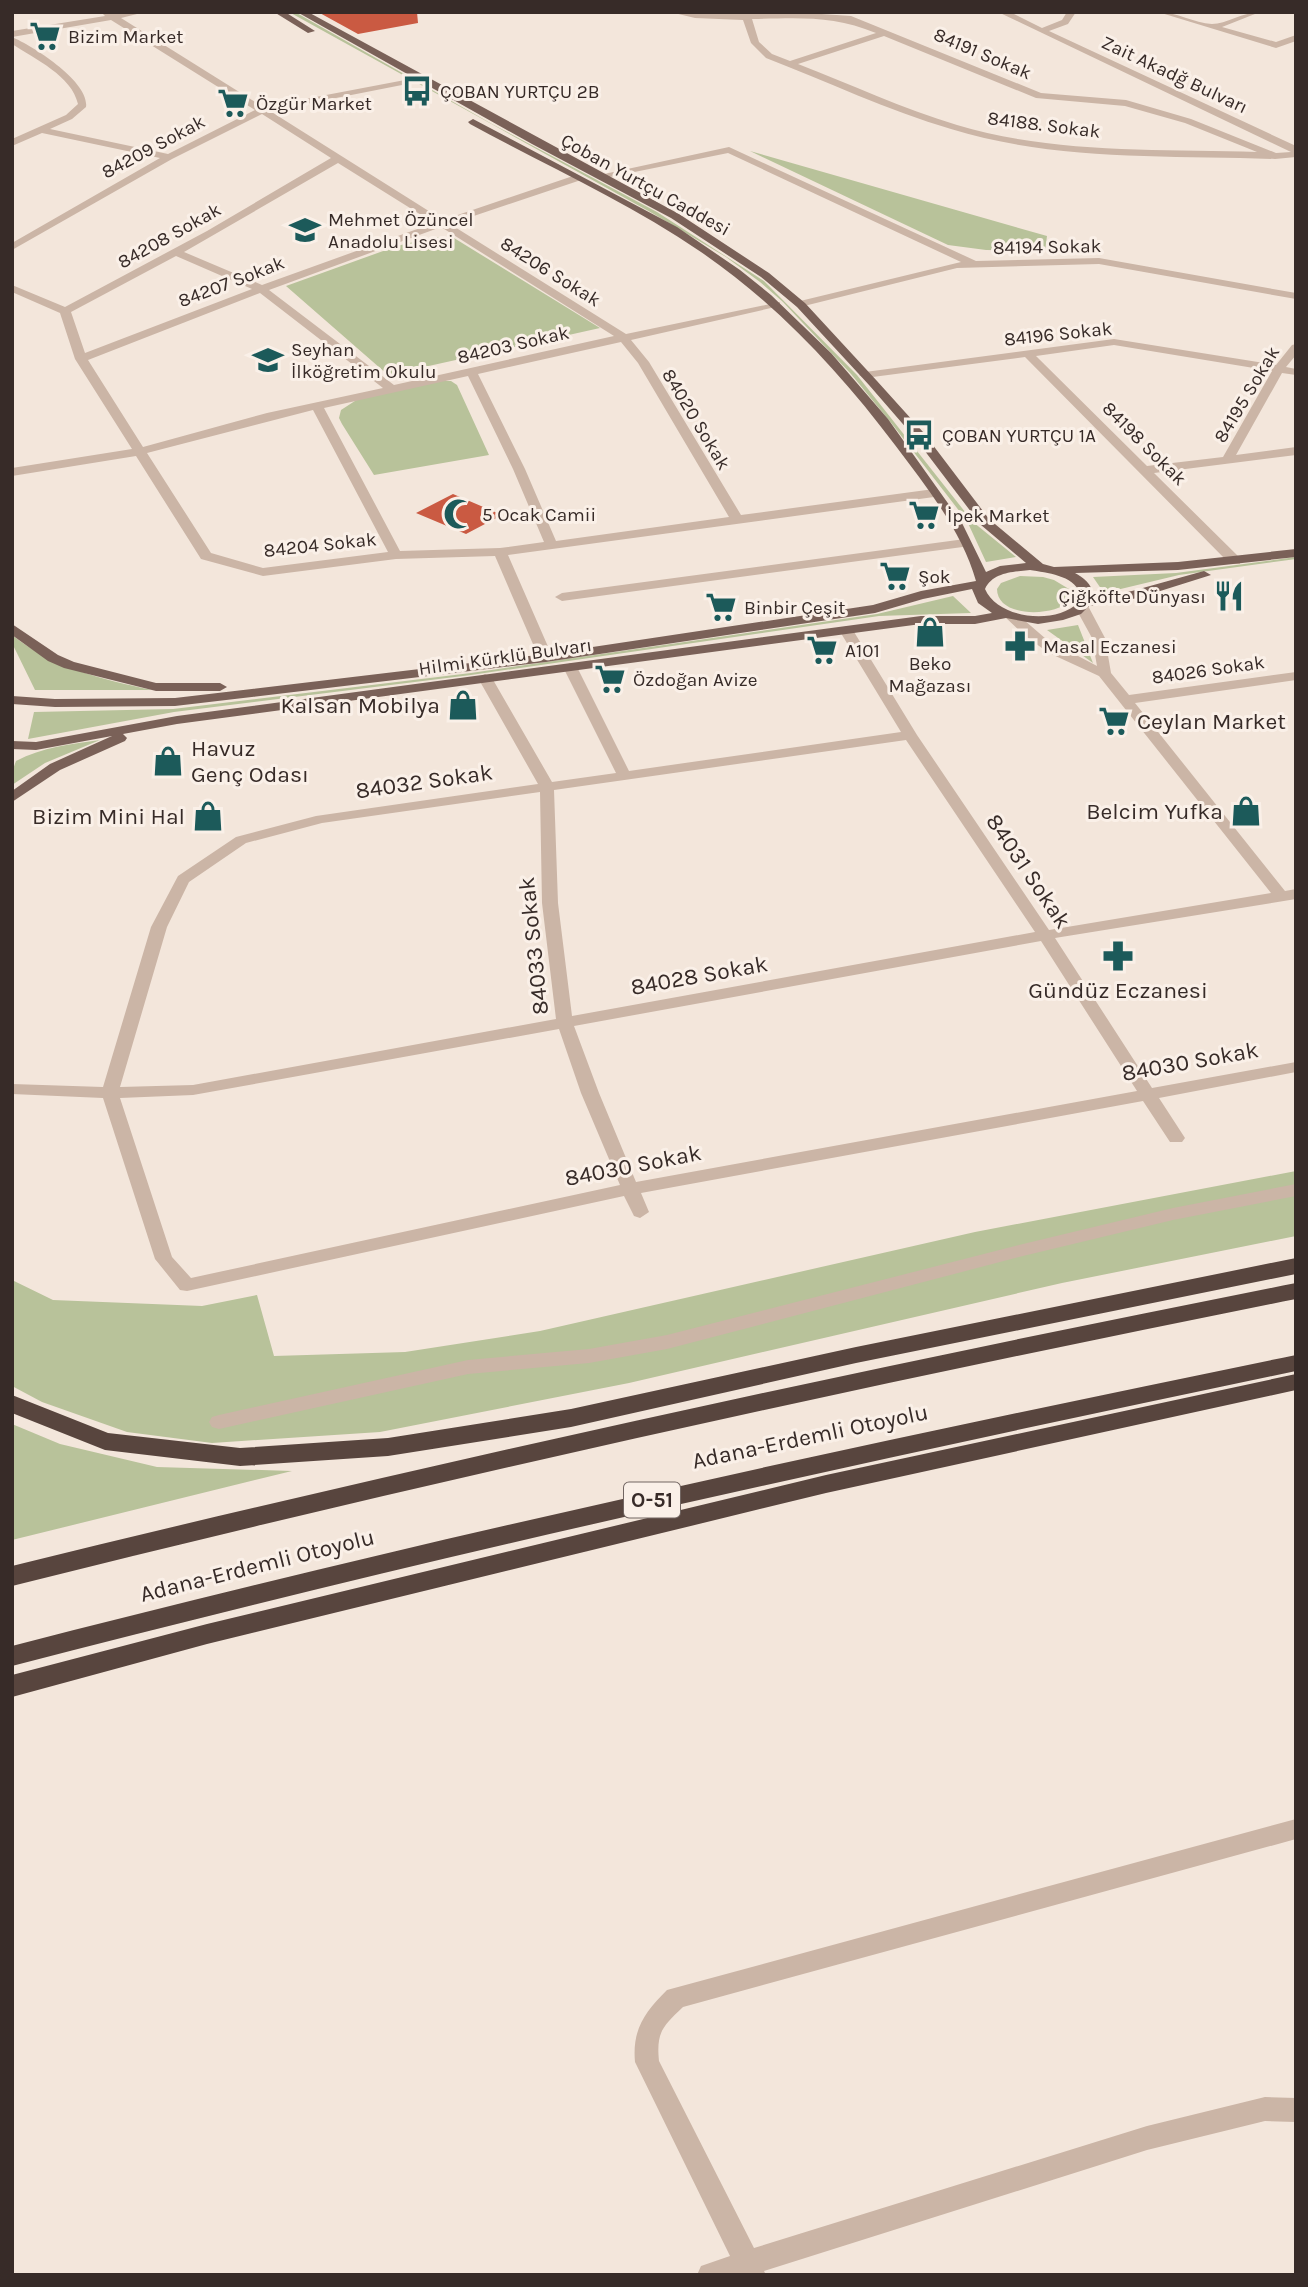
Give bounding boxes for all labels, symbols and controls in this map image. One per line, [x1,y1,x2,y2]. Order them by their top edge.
supermarket icon: Bizim Market [28,19,62,53]
street label: 84191 Sokak [930,23,1035,85]
place label: Bizim Market [68,26,183,48]
street label: Zait Akadğ Bulvarı [1098,31,1251,118]
bus stop icon: ÇOBAN YURTÇU 2B [400,74,434,108]
place label: ÇOBAN YURTÇU 2B [440,81,600,103]
supermarket icon: Özgür Market [216,86,250,120]
place label: Özgür Market [256,93,372,115]
street label: 84188. Sokak [986,107,1102,143]
street label: 84209 Sokak [98,110,209,183]
street label: Çoban Yurtçu Caddesi [557,129,734,241]
street label: 84208 Sokak [114,198,225,273]
place label: Mehmet Özüncel Anadolu Lisesi [328,209,474,253]
school or university icon: Mehmet Özüncel Anadolu Lisesi [288,213,322,247]
street label: 84206 Sokak [496,232,605,311]
street label: 84194 Sokak [993,235,1102,259]
street label: 84207 Sokak [175,252,288,312]
street label: 84196 Sokak [1003,317,1114,351]
street label: 84203 Sokak [455,321,572,369]
place label: Seyhan İlköğretim Okulu [291,339,436,383]
street label: 84195 Sokak [1209,342,1284,447]
school or university icon: Seyhan İlköğretim Okulu [251,343,285,377]
street label: 84020 Sokak [657,365,735,474]
street label: 84198 Sokak [1098,397,1191,490]
bus stop icon: ÇOBAN YURTÇU 1A [902,418,936,452]
place label: ÇOBAN YURTÇU 1A [942,425,1096,447]
mosque icon: 5 Ocak Camii [442,497,476,531]
supermarket icon: İpek Market [907,498,941,532]
place label: 5 Ocak Camii [482,504,596,526]
place label: İpek Market [947,505,1049,527]
street label: 84204 Sokak [263,528,378,562]
supermarket icon: Şok [878,559,912,593]
place label: Şok [918,566,951,588]
restaurant icon: Çiğköfte Dünyası [1212,579,1246,613]
place label: Çiğköfte Dünyası [1058,586,1206,608]
supermarket icon: Binbir Çeşit [704,590,738,624]
place label: Binbir Çeşit [744,597,845,619]
shop icon: Beko Mağazası [913,615,947,649]
pharmacy icon: Masal Eczanesi [1003,629,1037,663]
supermarket icon: A101 [805,633,839,667]
street label: Hilmi Kürklü Bulvarı [417,634,593,680]
place label: Masal Eczanesi [1043,636,1177,658]
place label: A101 [845,640,880,662]
street label: 84026 Sokak [1150,651,1266,689]
place label: Beko Mağazası [889,653,971,697]
supermarket icon: Özdoğan Avize [593,662,627,696]
place label: Özdoğan Avize [633,669,758,691]
shop icon: Kalsan Mobilya [446,688,480,722]
place label: Kalsan Mobilya [280,692,440,719]
supermarket icon: Ceylan Market [1097,704,1131,738]
place label: Ceylan Market [1137,708,1286,735]
place label: Havuz Genç Odası [191,735,309,788]
shop icon: Havuz Genç Odası [151,744,185,778]
street label: 84032 Sokak [354,759,494,804]
shop icon: Belcim Yufka [1229,794,1263,828]
place label: Belcim Yufka [1086,798,1223,825]
shop icon: Bizim Mini Hal [191,799,225,833]
place label: Bizim Mini Hal [32,803,185,830]
street label: 84031 Sokak [980,809,1077,934]
street label: 84033 Sokak [513,876,554,1016]
pharmacy icon: Gündüz Eczanesi [1101,939,1135,973]
street label: 84028 Sokak [628,950,770,1001]
place label: Gündüz Eczanesi [1028,977,1208,1004]
street label: 84030 Sokak [1120,1036,1261,1087]
street label: 84030 Sokak [563,1139,704,1192]
street label: Adana-Erdemli Otoyolu [690,1398,931,1475]
road number: O-51 [624,1482,680,1518]
street label: Adana-Erdemli Otoyolu [137,1523,377,1608]

